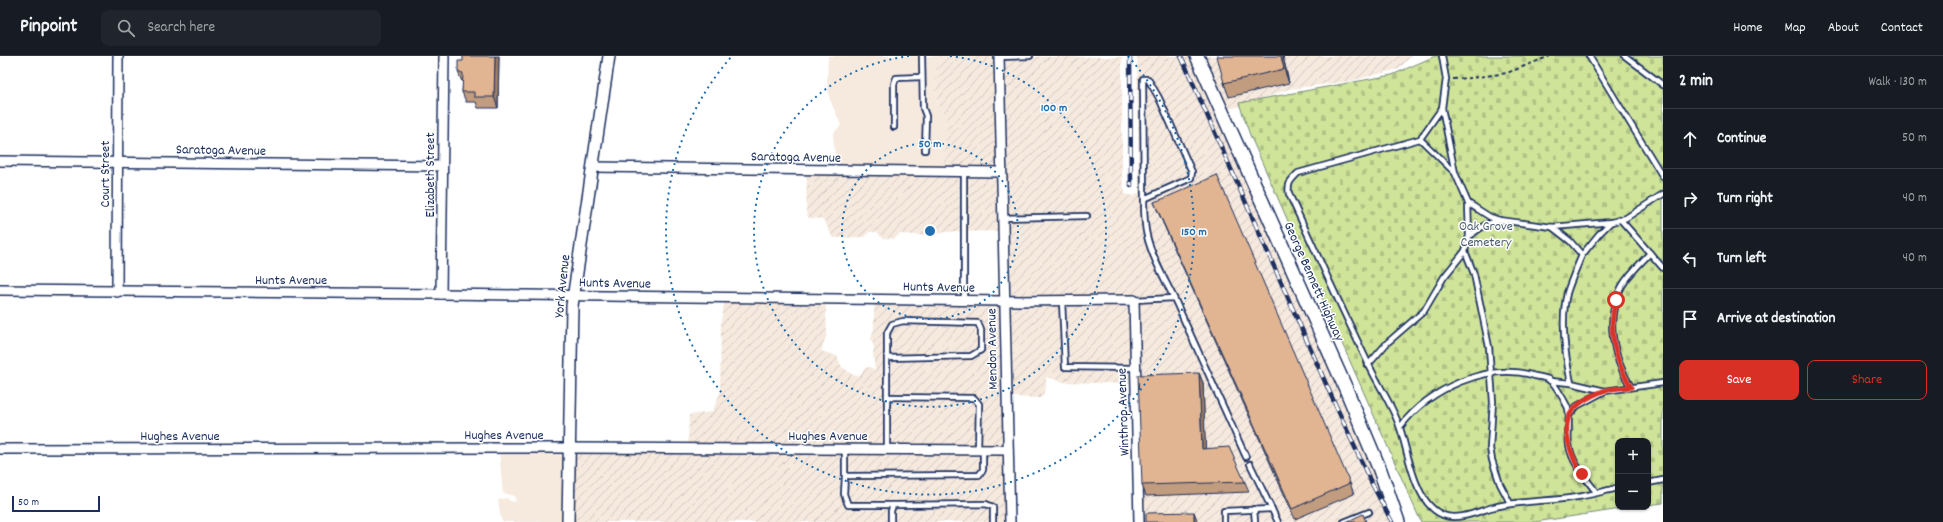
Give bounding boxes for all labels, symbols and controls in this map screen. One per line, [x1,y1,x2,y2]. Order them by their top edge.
search box [101,10,381,46]
text: Pinpoint [20,14,77,41]
icon: search [115,17,137,39]
text: Search here [147,17,215,39]
text: Home [1733,18,1762,38]
text: Map [1784,18,1806,38]
text: About [1828,18,1859,38]
text: Contact [1881,18,1923,38]
text: 2 min [1679,70,1713,94]
text: Walk · 130 m [1868,73,1927,92]
text: 100 m [1041,100,1067,117]
icon: ahead [1679,128,1701,150]
text: Continue [1717,128,1766,150]
text: 50 m [1902,129,1927,148]
street label: Elizabeth Street [421,132,441,218]
text: 50 m [918,136,942,153]
street label: Saratoga Avenue [176,140,266,162]
street label: Court Street [96,141,116,207]
street label: Saratoga Avenue [751,147,841,169]
icon: right [1679,188,1701,210]
text: Turn right [1717,188,1773,210]
text: 40 m [1903,189,1927,208]
park label: Oak Grove Cemetery [1459,217,1513,253]
street label: George Bennett Highway [1278,219,1349,345]
centre of rings [923,224,937,238]
text: 150 m [1181,224,1207,241]
icon: left [1679,248,1701,270]
text: Turn left [1717,248,1766,270]
text: 40 m [1903,249,1927,268]
street label: York Avenue [550,253,576,319]
street label: Hunts Avenue [255,271,327,291]
street label: Hunts Avenue [579,273,651,295]
street label: Hunts Avenue [903,277,975,299]
route start [1607,291,1625,309]
street label: Mendon Avenue [982,308,1004,390]
icon: arrive [1679,308,1701,330]
text: Arrive at destination [1717,308,1835,330]
button: Save [1679,360,1799,400]
button: Share [1807,360,1927,400]
street label: Winthrop Avenue [1112,368,1136,456]
street label: Hughes Avenue [464,426,544,446]
street label: Hughes Avenue [140,427,220,447]
street label: Hughes Avenue [788,427,868,447]
map controls [1615,438,1651,510]
button: + [1615,438,1651,474]
route end [1573,465,1591,483]
button: − [1615,474,1651,510]
scale bar [12,494,100,513]
text: 50 m [18,495,39,511]

